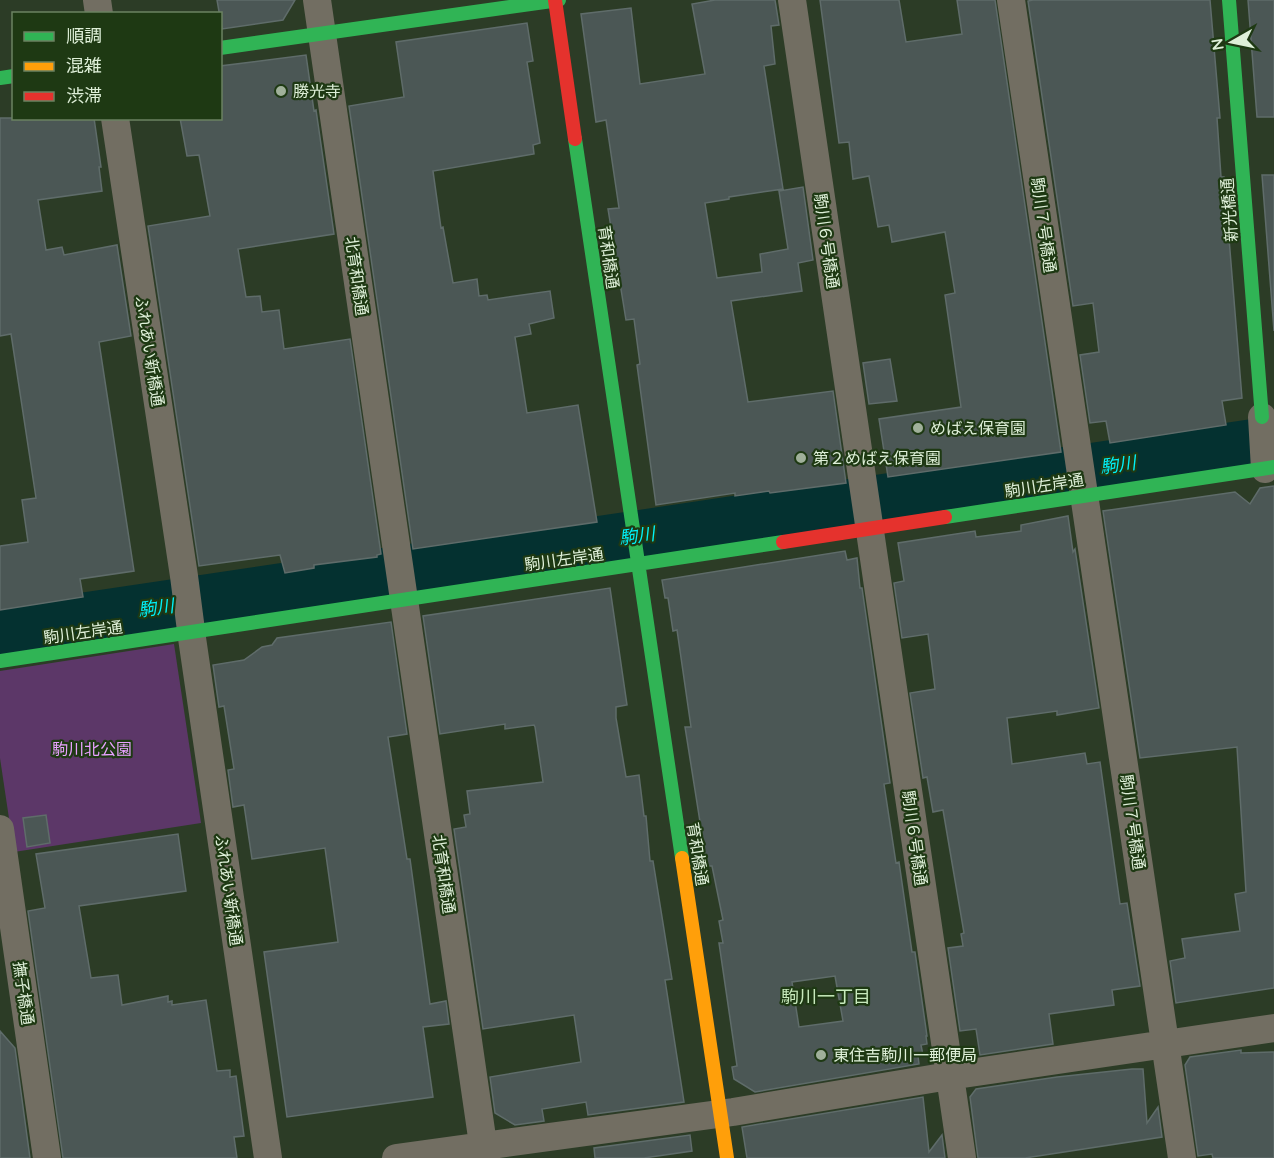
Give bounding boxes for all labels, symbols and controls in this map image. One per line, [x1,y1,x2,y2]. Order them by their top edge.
legend [12,12,222,120]
north arrow [1202,12,1262,72]
text: 順調 [66,24,102,47]
text: N [1206,37,1228,52]
text: 混雑 [66,54,102,77]
place label: 勝光寺 [293,81,341,101]
text: 渋滞 [66,84,102,107]
marker: 勝光寺 [274,84,288,98]
street label: 駒川７号橋通 [1027,176,1061,274]
street label: 新光橋通 [1217,177,1241,243]
street label: 駒川６号橋通 [810,192,844,290]
street label: 育和橋通 [595,224,623,290]
street label: 北育和橋通 [342,235,372,317]
street label: ふれあい新橋通 [131,294,169,408]
place label: めばえ保育園 [930,418,1026,438]
marker: めばえ保育園 [911,421,925,435]
place label: 第２めばえ保育園 [813,448,941,468]
water label: 駒川 [1099,450,1139,478]
marker: 第２めばえ保育園 [794,451,808,465]
street label: 駒川左岸通 [1003,469,1085,501]
water label: 駒川 [618,521,658,549]
street label: 駒川左岸通 [523,544,605,574]
water label: 駒川 [137,593,177,621]
street label: 駒川左岸通 [42,617,124,647]
park label: 駒川北公園 [52,739,132,759]
street label: 駒川７号橋通 [1116,773,1150,871]
street label: 駒川６号橋通 [898,789,932,887]
street label: 育和橋通 [683,821,713,887]
street label: ふれあい新橋通 [211,833,247,947]
street label: 北育和橋通 [429,833,459,915]
street label: 撫子橋通 [10,960,38,1026]
district label: 駒川一丁目 [781,985,871,1008]
place label: 東住吉駒川一郵便局 [833,1045,977,1065]
marker: 東住吉駒川一郵便局 [814,1048,828,1062]

